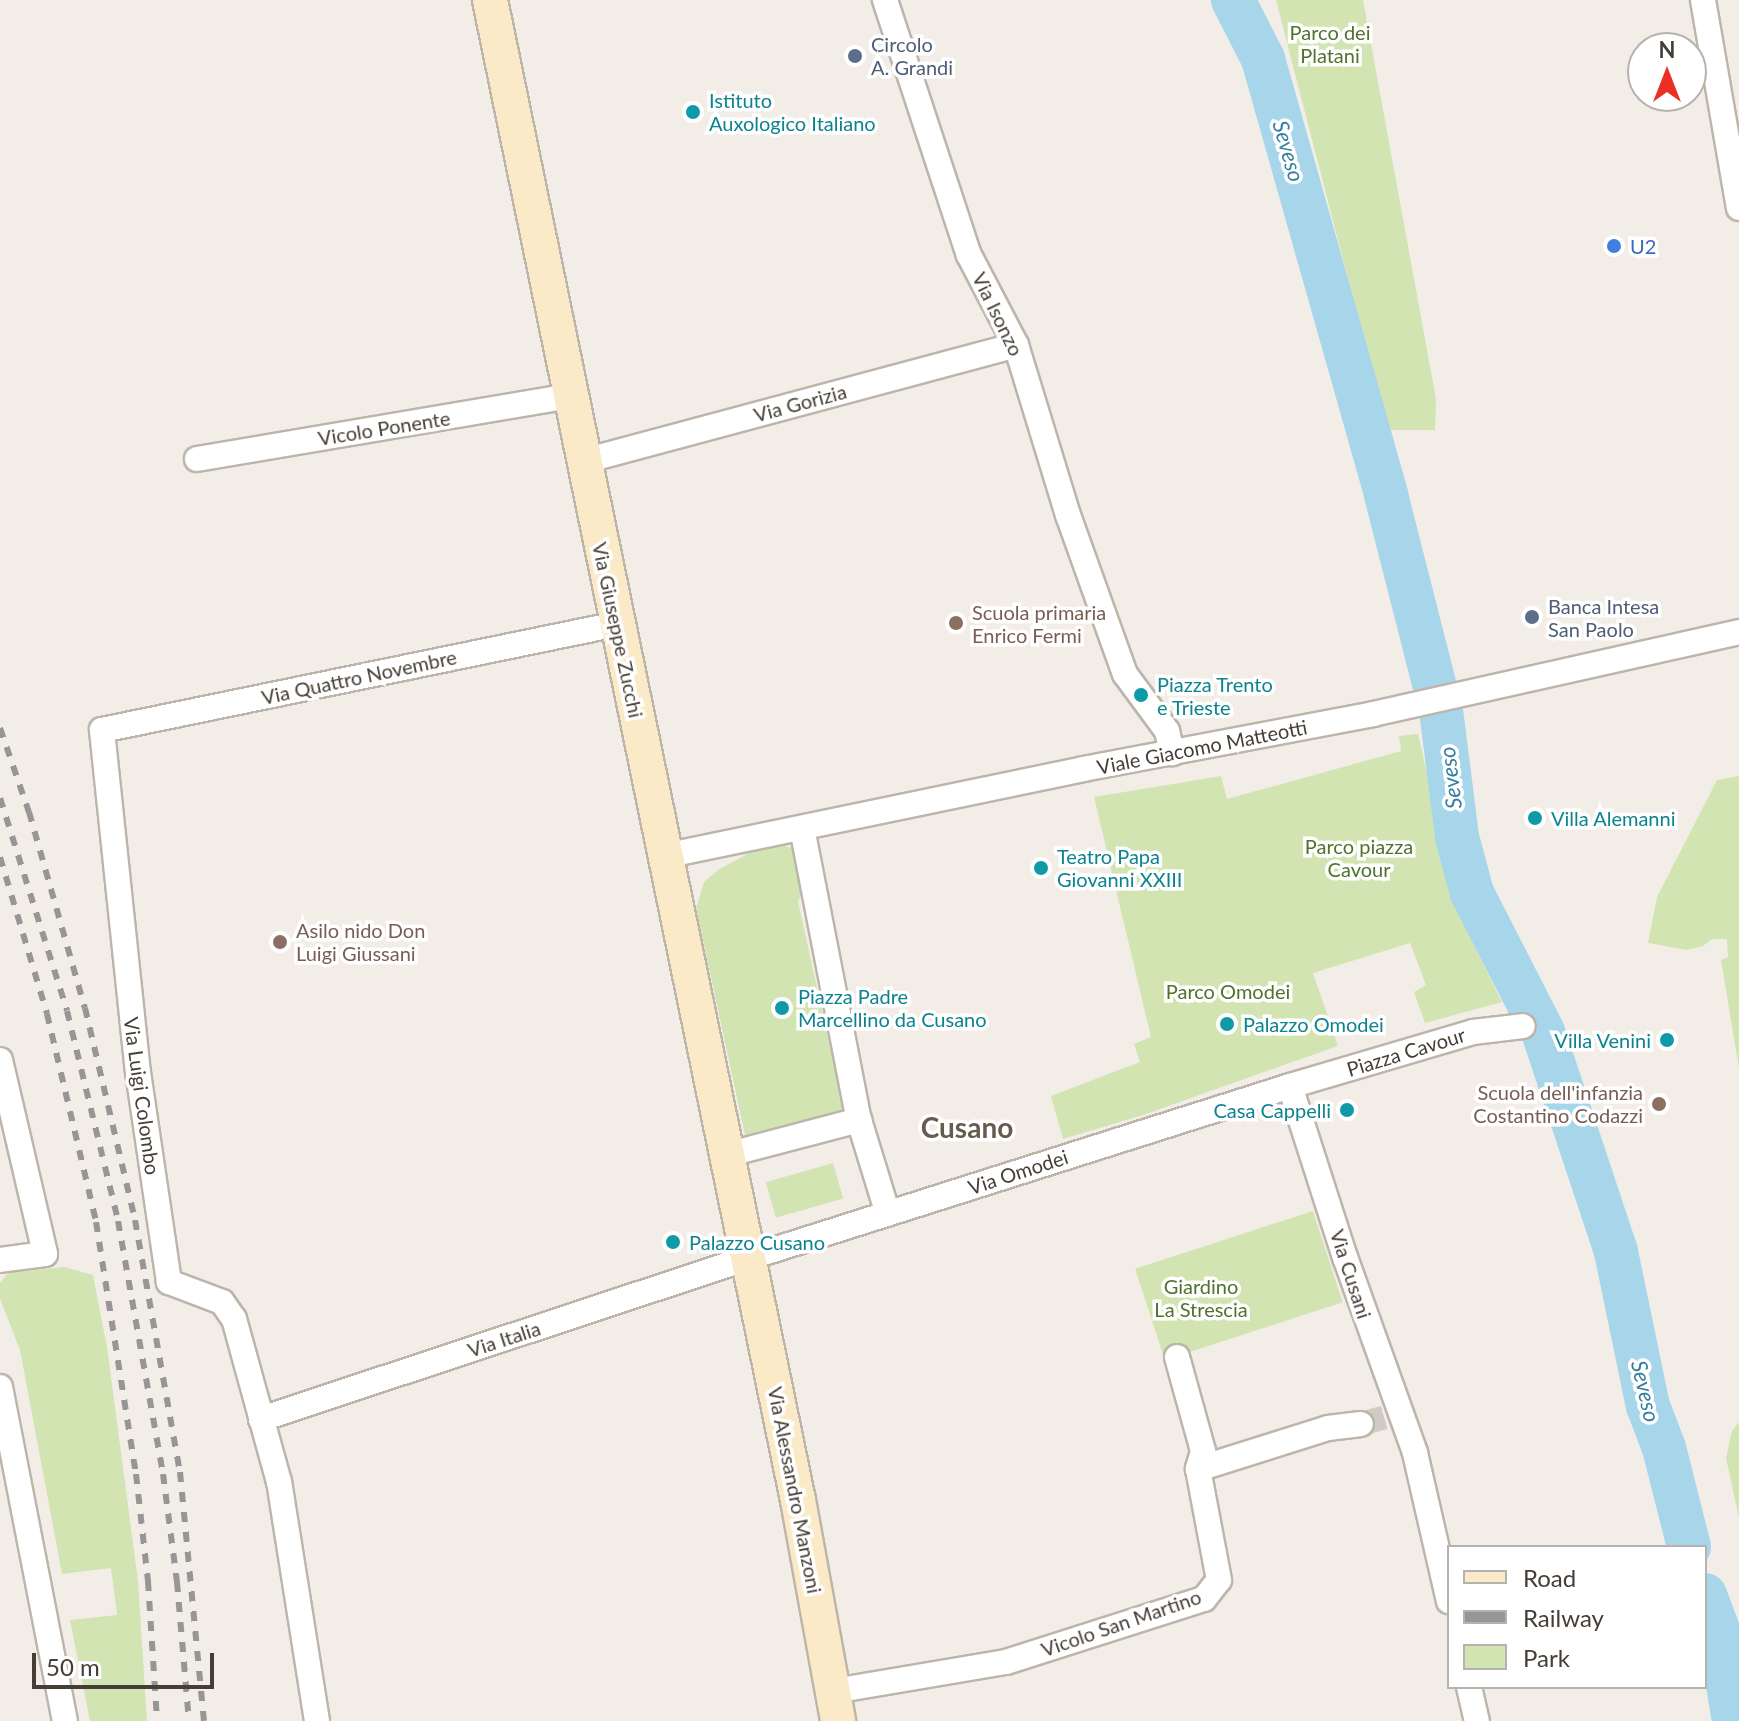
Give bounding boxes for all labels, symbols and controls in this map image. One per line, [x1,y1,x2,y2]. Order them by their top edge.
park label: Parco dei Platani [1290,21,1370,68]
place label: Circolo A. Grandi [871,32,953,79]
north arrow [1627,32,1707,112]
text: N [1659,36,1675,63]
marker: Circolo A. Grandi [846,47,864,65]
place label: Istituto Auxologico Italiano [709,88,876,135]
marker: Istituto Auxologico Italiano [684,103,702,121]
water label: Seveso [1268,117,1310,185]
place label: U2 [1630,234,1656,258]
marker: U2 [1605,237,1623,255]
street label: Via Isonzo [967,268,1029,360]
street label: Via Gorizia [751,379,849,427]
street label: Vicolo Ponente [316,406,452,450]
street label: Via Giuseppe Zucchi [588,540,648,720]
place label: Banca Intesa San Paolo [1548,594,1659,641]
place label: Scuola primaria Enrico Fermi [972,600,1106,647]
marker: Banca Intesa San Paolo [1523,608,1541,626]
marker: Scuola primaria Enrico Fermi [947,614,965,632]
street label: Via Quattro Novembre [259,645,459,709]
place label: Piazza Trento e Trieste [1157,672,1273,719]
marker: Piazza Trento e Trieste [1132,686,1150,704]
street label: Viale Giacomo Matteotti [1095,715,1309,779]
water label: Seveso [1433,745,1467,811]
place label: Villa Alemanni [1551,806,1676,830]
marker: Villa Alemanni [1526,809,1544,827]
park label: Parco piazza Cavour [1305,835,1413,882]
place label: Teatro Papa Giovanni XXIII [1057,844,1182,891]
marker: Teatro Papa Giovanni XXIII [1032,859,1050,877]
place label: Asilo nido Don Luigi Giussani [296,918,425,965]
marker: Asilo nido Don Luigi Giussani [271,933,289,951]
park label: Parco Omodei [1166,979,1290,1003]
place label: Piazza Padre Marcellino da Cusano [798,984,987,1031]
marker: Piazza Padre Marcellino da Cusano [773,999,791,1017]
place label: Palazzo Omodei [1243,1012,1384,1036]
marker: Palazzo Omodei [1218,1015,1236,1033]
street label: Via Luigi Colombo [119,1016,165,1176]
street label: Piazza Cavour [1344,1023,1468,1081]
place label: Villa Venini [1554,1028,1651,1052]
marker: Villa Venini [1658,1031,1676,1049]
place label: Scuola dell'infanzia Costantino Codazzi [1473,1080,1643,1127]
marker: Scuola dell'infanzia Costantino Codazzi [1650,1095,1668,1113]
place label: Casa Cappelli [1213,1098,1331,1122]
marker: Casa Cappelli [1338,1101,1356,1119]
district label: Cusano [921,1110,1013,1144]
street label: Via Omodei [965,1145,1071,1199]
street label: Via Cusani [1325,1226,1377,1322]
place label: Palazzo Cusano [689,1230,825,1254]
marker: Palazzo Cusano [664,1233,682,1251]
park label: Giardino La Strescia [1154,1274,1248,1321]
street label: Via Italia [464,1316,544,1362]
water label: Seveso [1626,1358,1666,1424]
street label: Via Alessandro Manzoni [763,1384,827,1596]
legend [1447,1545,1707,1689]
text: Road [1523,1563,1576,1592]
street label: Vicolo San Martino [1038,1584,1204,1662]
text: Railway [1523,1603,1604,1632]
scale bar [36,1637,218,1687]
text: Park [1523,1643,1570,1672]
text: 50 m [46,1652,100,1681]

